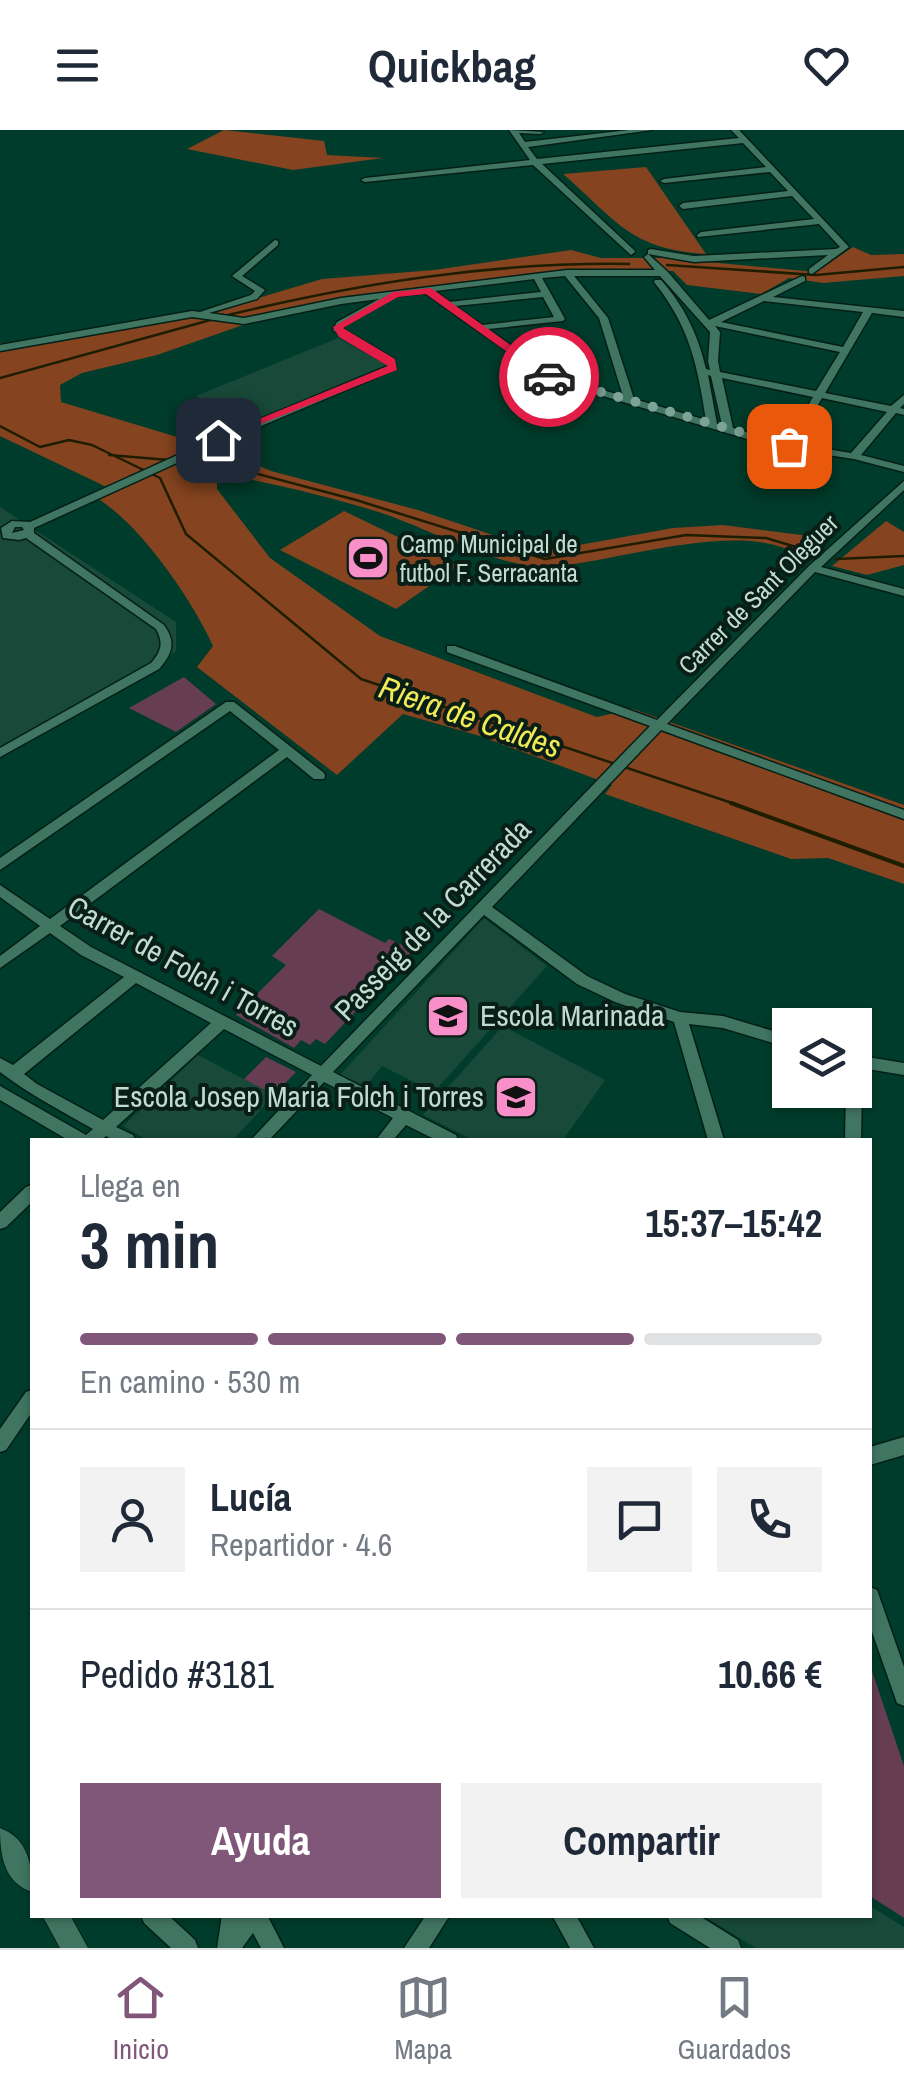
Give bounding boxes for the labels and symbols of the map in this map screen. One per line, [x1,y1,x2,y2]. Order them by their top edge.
courier [499,327,599,427]
pin [176,398,261,483]
pin [747,404,832,489]
street label: Carrer de Sant Oleguer [671,507,845,681]
place label: Camp Municipal de futbol F. Serracanta [400,527,578,590]
sports icon: Camp Municipal de futbol F. Serracanta [345,535,391,581]
water label: Riera de Caldes [374,665,567,768]
street label: Passeig de la Carrerada [325,809,540,1029]
street label: Carrer de Folch i Torres [61,886,306,1046]
school or university icon: Escola Marinada [425,993,471,1039]
place label: Escola Marinada [480,995,665,1035]
school or university icon: Escola Josep Maria Folch i Torres [493,1074,539,1120]
place label: Escola Josep Maria Folch i Torres [114,1076,484,1116]

